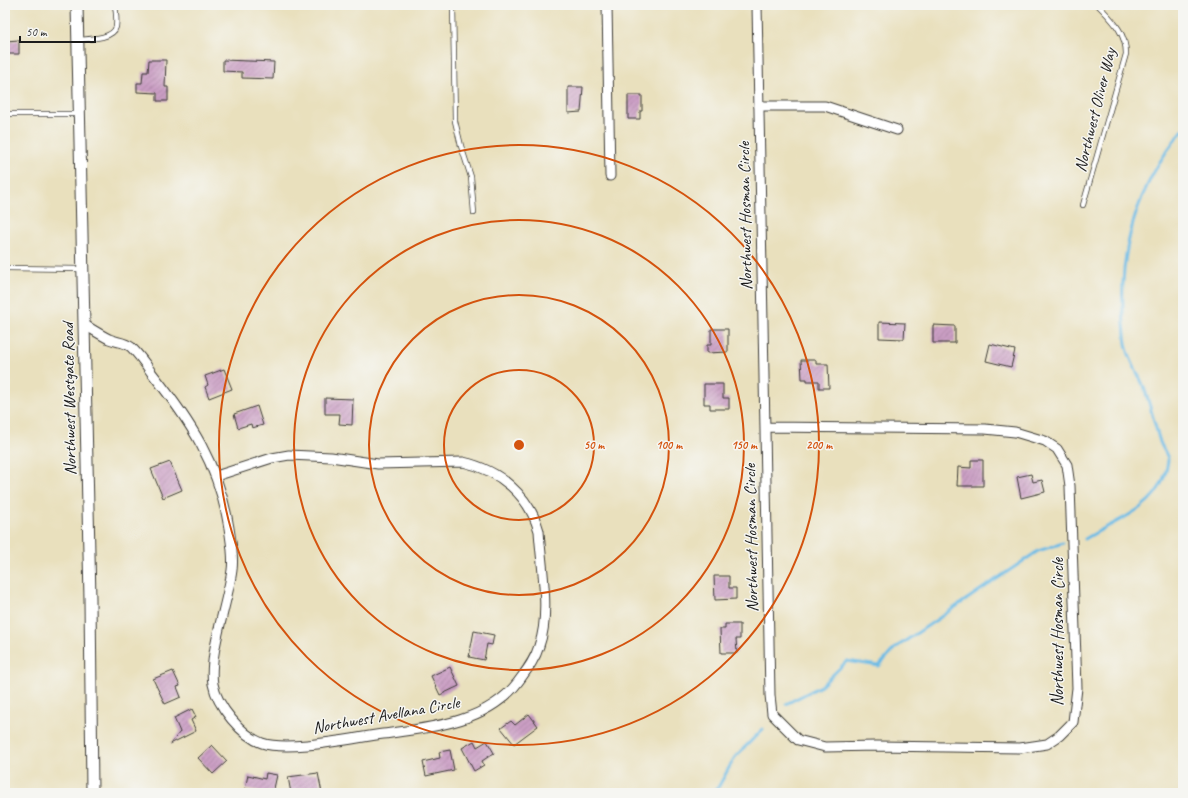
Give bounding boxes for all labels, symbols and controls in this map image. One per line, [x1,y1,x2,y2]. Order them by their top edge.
scale bar [20,18,95,44]
text: 50 m [26,24,48,40]
street label: Northwest Oliver Way [1070,45,1121,174]
street label: Northwest Hosman Circle [733,140,757,290]
street label: Northwest Westgate Road [57,319,81,475]
text: 50 m [584,437,605,453]
text: 100 m [656,437,683,453]
text: 150 m [731,437,758,453]
text: 200 m [806,437,833,453]
centre of rings [512,438,526,452]
street label: Northwest Hosman Circle [739,462,763,612]
street label: Northwest Hosman Circle [1047,556,1068,706]
street label: Northwest Avellana Circle [311,691,463,738]

